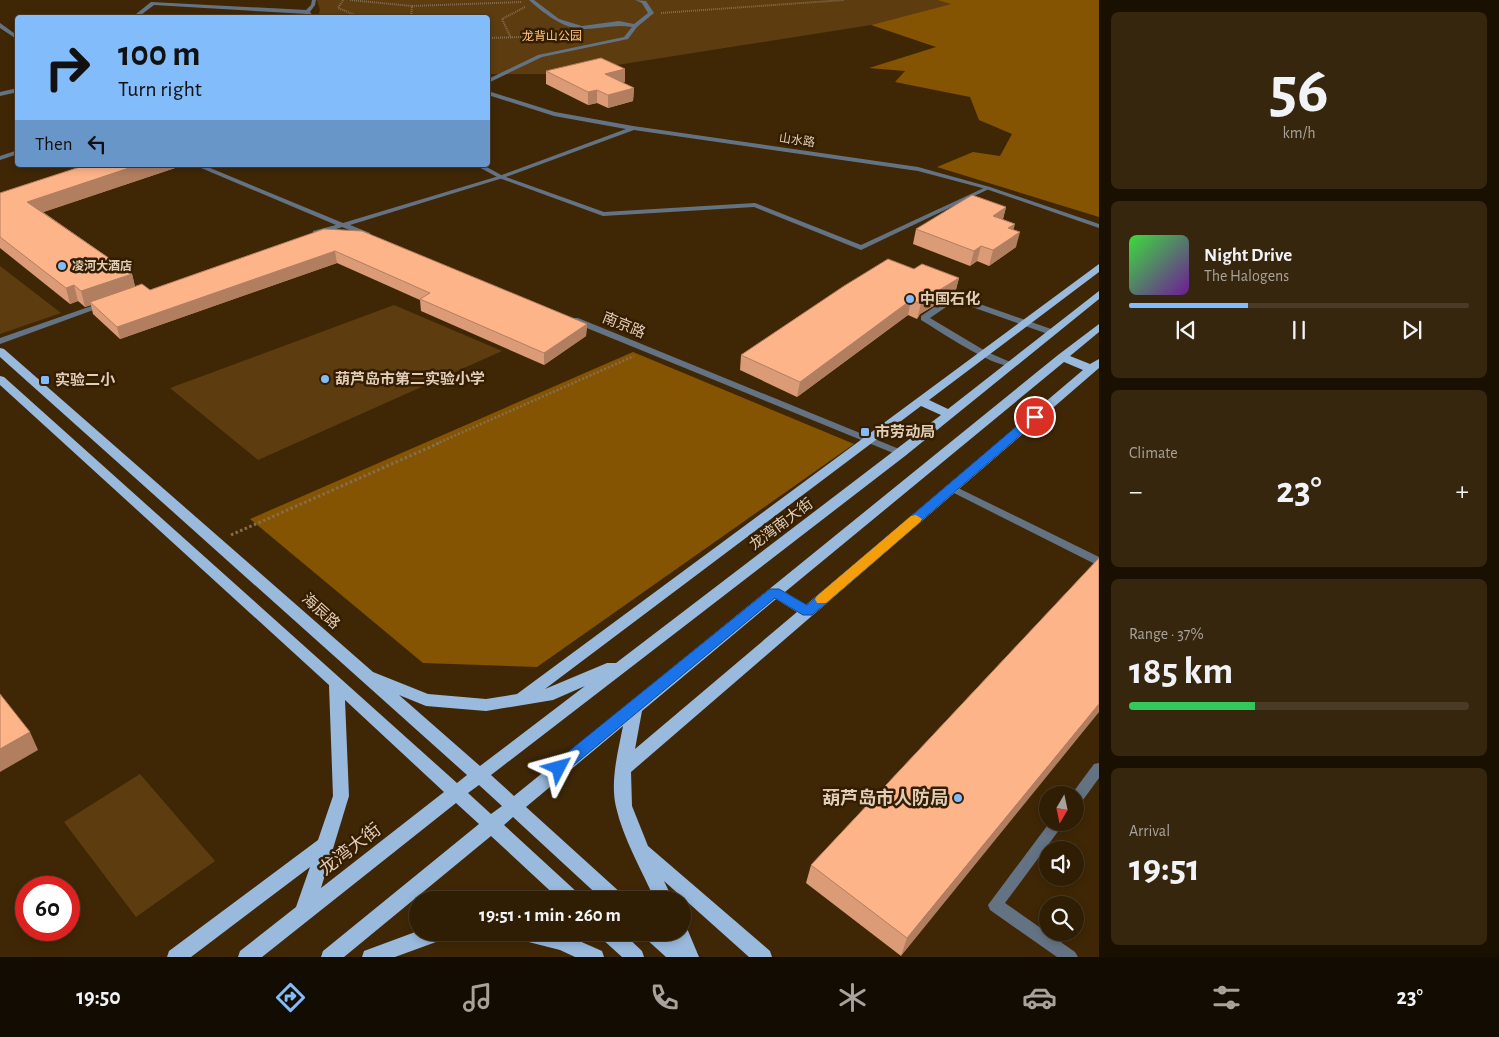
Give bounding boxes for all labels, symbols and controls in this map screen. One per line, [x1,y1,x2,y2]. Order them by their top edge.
park label: 龙背山公园 [522,29,582,42]
icon: right [35,35,100,100]
text: 100 m [118,37,201,72]
text: 56 [1269,59,1329,124]
text: Turn right [118,78,202,100]
text: km/h [1282,125,1316,141]
icon: left [83,130,111,158]
street label: 山水路 [778,131,816,148]
text: Then [35,135,73,154]
text: Night Drive [1204,246,1292,265]
place label: 凌河大酒店 [72,259,132,272]
marker: 凌河大酒店 [56,260,68,272]
text: The Halogens [1204,268,1289,284]
place label: 中国石化 [920,290,980,307]
marker: 中国石化 [904,293,916,305]
street label: 南京路 [600,309,648,341]
icon: previous [1172,316,1200,344]
icon: pause [1285,316,1313,344]
icon: next [1398,316,1426,344]
place label: 葫芦岛市第二实验小学 [335,370,485,387]
place label: 实验二小 [55,371,116,388]
marker: 葫芦岛市第二实验小学 [319,373,331,385]
marker: 实验二小 [39,374,51,386]
pin [1014,396,1056,438]
icon: arrive [1021,403,1049,431]
place label: 市劳动局 [875,424,935,440]
marker: 市劳动局 [859,426,871,438]
text: Climate [1129,445,1178,461]
text: 23° [1276,472,1322,510]
text: − [1129,478,1142,506]
text: + [1456,478,1469,506]
street label: 龙湾南大街 [746,494,816,553]
street label: 海辰路 [299,590,343,632]
text: Range · 37% [1129,626,1204,642]
text: 185 km [1129,653,1233,691]
position arrow [532,741,584,793]
north arrow [1039,786,1084,831]
map controls [1039,786,1084,941]
place label: 葫芦岛市人防局 [822,788,948,808]
marker: 葫芦岛市人防局 [952,792,964,804]
street label: 龙湾大街 [315,819,385,879]
text: Arrival [1129,823,1170,839]
button: sound [1039,841,1084,886]
text: 19:51 [1129,850,1200,888]
speed limit sign: 60 [15,876,80,941]
button: search [1039,896,1084,941]
text: 19:51 · 1 min · 260 m [479,906,621,925]
icon: directions [273,980,308,1015]
icon: music [460,980,495,1015]
icon: phone [647,980,682,1015]
icon: climate [835,980,870,1015]
icon: car [1022,980,1057,1015]
icon: filters [1209,980,1244,1015]
text: 19:50 [76,986,121,1008]
text: 23° [1397,986,1423,1008]

